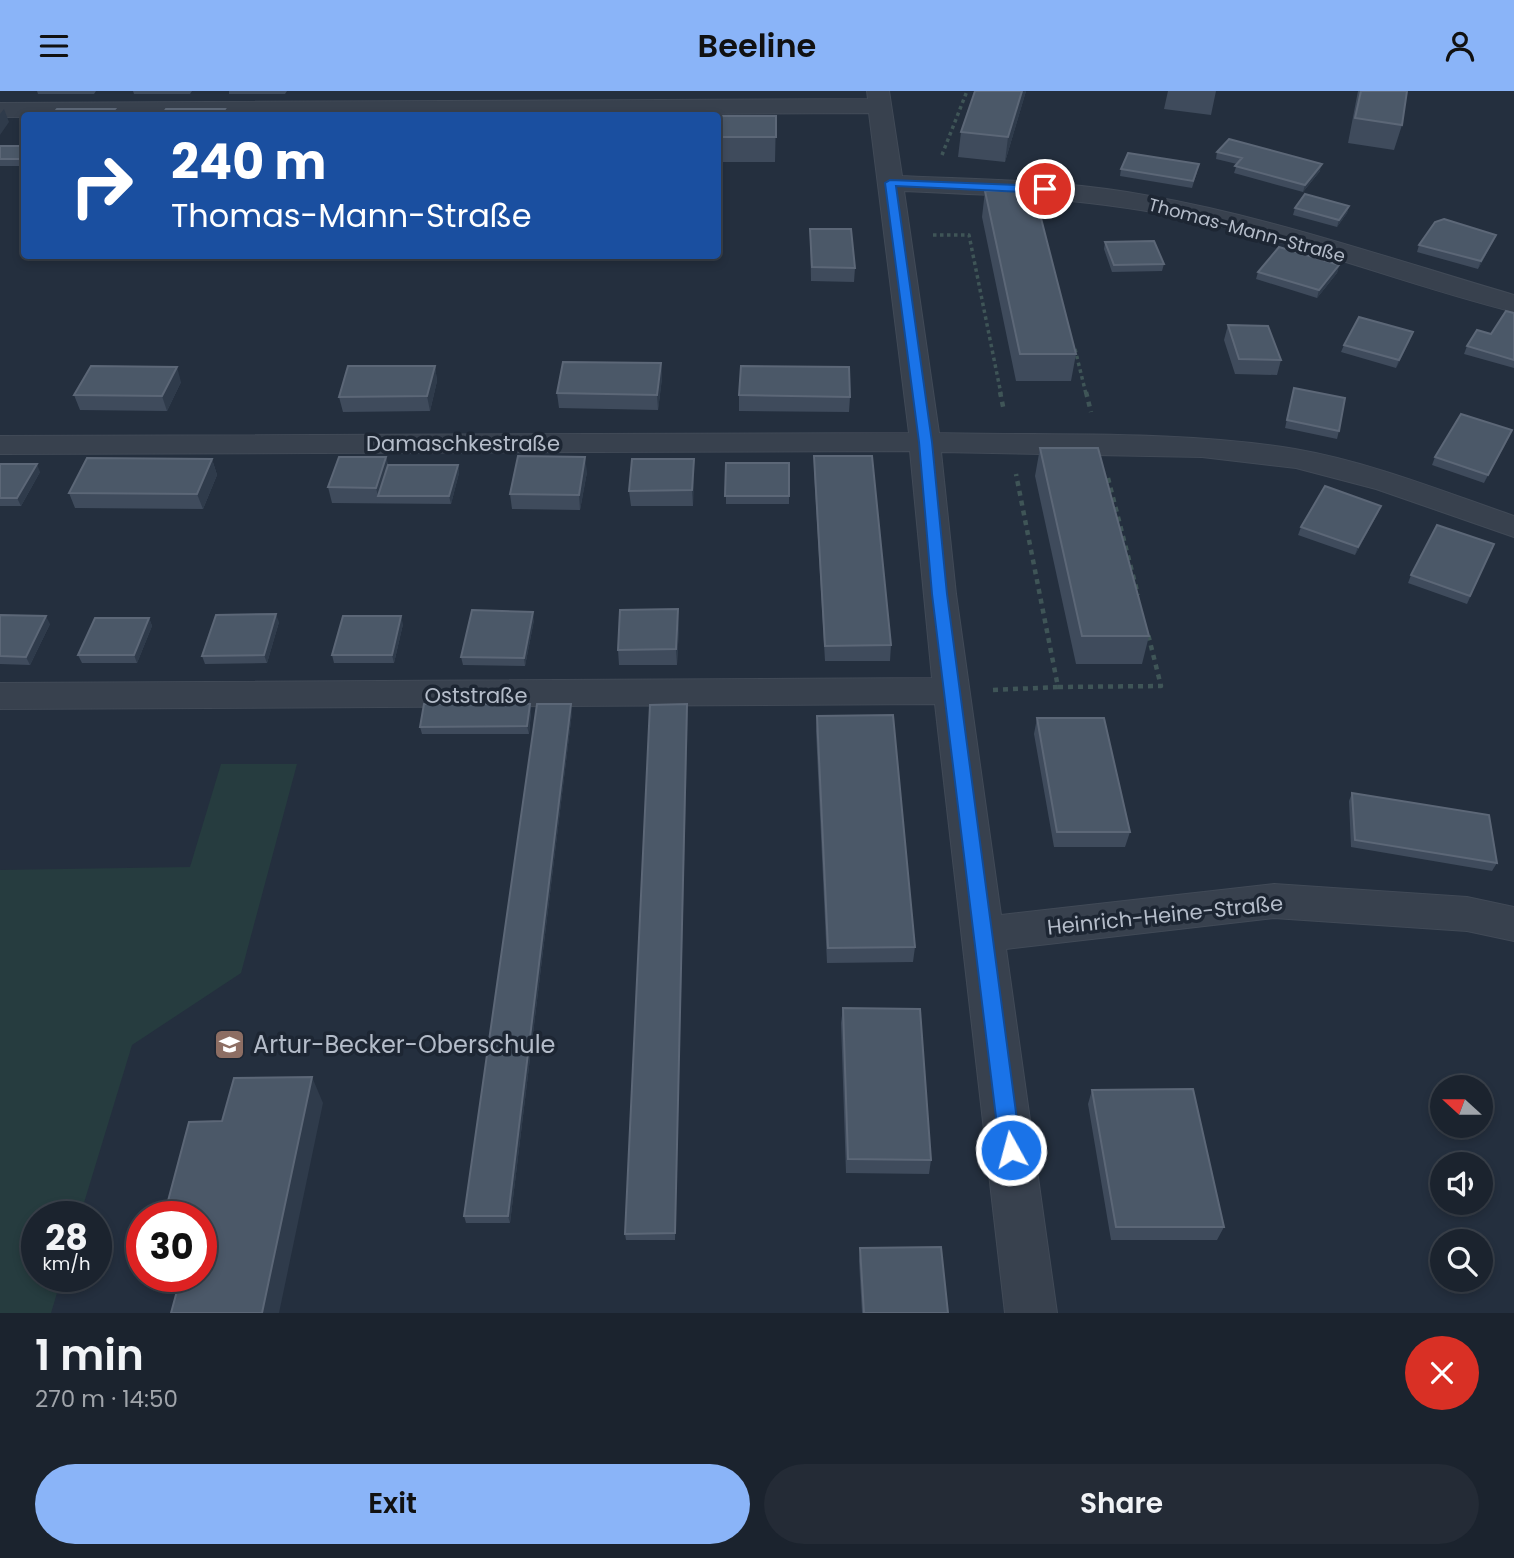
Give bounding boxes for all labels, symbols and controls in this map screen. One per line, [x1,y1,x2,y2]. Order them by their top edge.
text: Beeline [698,23,816,68]
icon: menu [35,27,73,65]
icon: person [1441,27,1479,65]
text: 240 m [171,128,326,196]
icon: right [56,140,147,231]
pin [1015,159,1075,219]
icon: arrive [1026,170,1064,208]
street label: Thomas-Mann-Straße [1146,192,1348,268]
text: Thomas-Mann-Straße [171,193,532,238]
street label: Damaschkestraße [366,429,560,458]
street label: Oststraße [424,681,528,710]
street label: Heinrich-Heine-Straße [1046,888,1284,942]
school or university icon: Artur-Becker-Oberschule [213,1027,247,1061]
place label: Artur-Becker-Oberschule [253,1028,556,1061]
north arrow [1430,1075,1493,1137]
map controls [1430,1075,1493,1292]
position arrow [974,1113,1048,1187]
button: sound [1430,1152,1493,1215]
speed limit sign: 30 [126,1201,217,1292]
text: 28 [45,1213,88,1262]
button: search [1430,1229,1493,1292]
text: km/h [43,1251,90,1276]
text: 1 min [35,1326,144,1385]
button: close [1405,1336,1479,1410]
text: 270 m · 14:50 [35,1383,178,1415]
button: Exit [35,1464,750,1544]
button: Share [764,1464,1479,1544]

